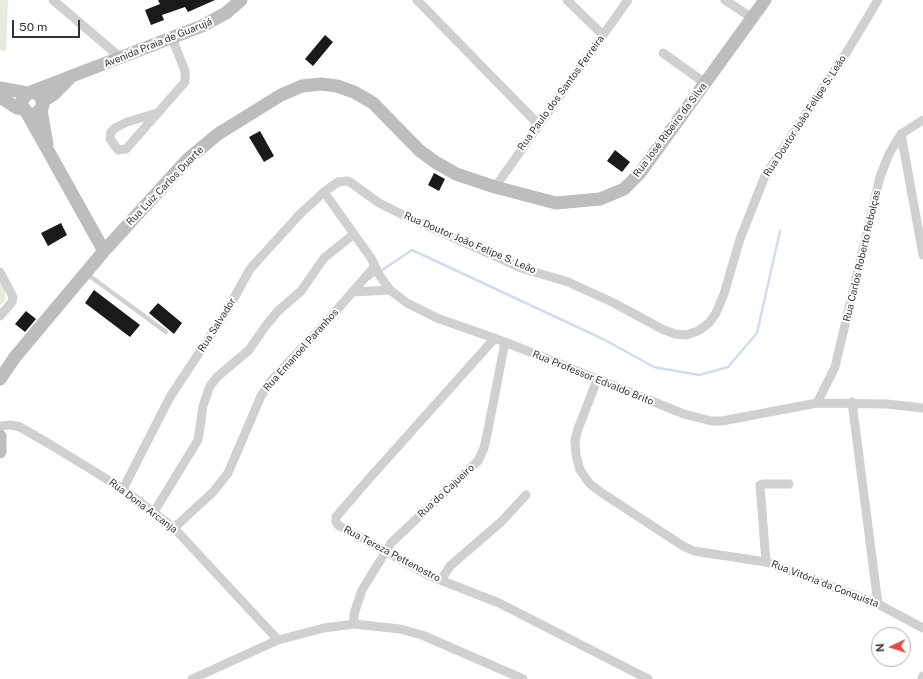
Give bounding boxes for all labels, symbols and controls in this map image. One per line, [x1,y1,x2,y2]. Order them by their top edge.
scale bar [14,12,82,38]
street label: Avenida Praia de Guarujá [102,16,214,70]
text: 50 m [19,20,47,34]
street label: Rua Paulo dos Santos Ferreira [515,33,607,153]
street label: Rua Doutor João Felipe S. Leão [761,53,849,179]
street label: Rua José Ribeiro da Silva [631,81,709,179]
street label: Rua Luiz Carlos Duarte [124,144,206,228]
street label: Rua Carlos Roberto Rebolças [841,189,883,323]
street label: Rua Doutor João Felipe S. Leão [402,210,538,276]
street label: Rua Salvador [196,296,238,354]
street label: Rua Emanoel Paranhos [261,306,341,394]
street label: Rua Professor Edvaldo Brito [531,348,655,408]
street label: Rua do Cajueiro [415,462,477,520]
street label: Rua Dona Arcanja [106,476,180,536]
street label: Rua Tereza Pettenostro [342,523,442,585]
street label: Rua Vitória da Conquista [770,558,880,610]
north arrow [871,627,911,667]
text: N [874,643,886,652]

